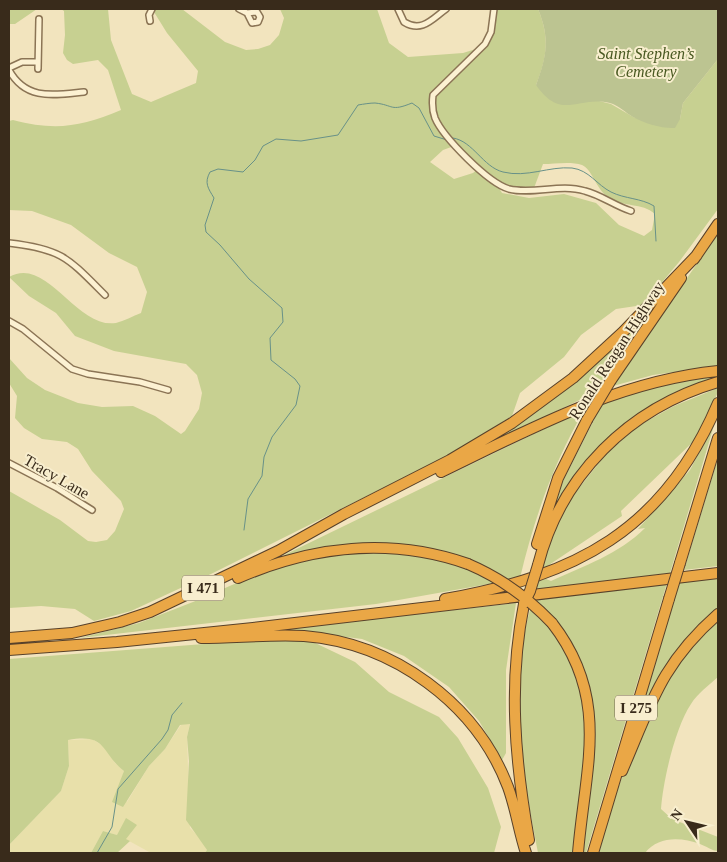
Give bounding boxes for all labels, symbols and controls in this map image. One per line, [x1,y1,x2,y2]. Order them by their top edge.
park label: Saint Stephen’s Cemetery [597,45,695,81]
street label: Ronald Reagan Highway [565,278,668,423]
street label: Tracy Lane [21,451,92,503]
road number: I 471 [182,576,224,600]
road number: I 275 [615,696,657,720]
north arrow [662,797,712,847]
text: N [668,806,686,823]

